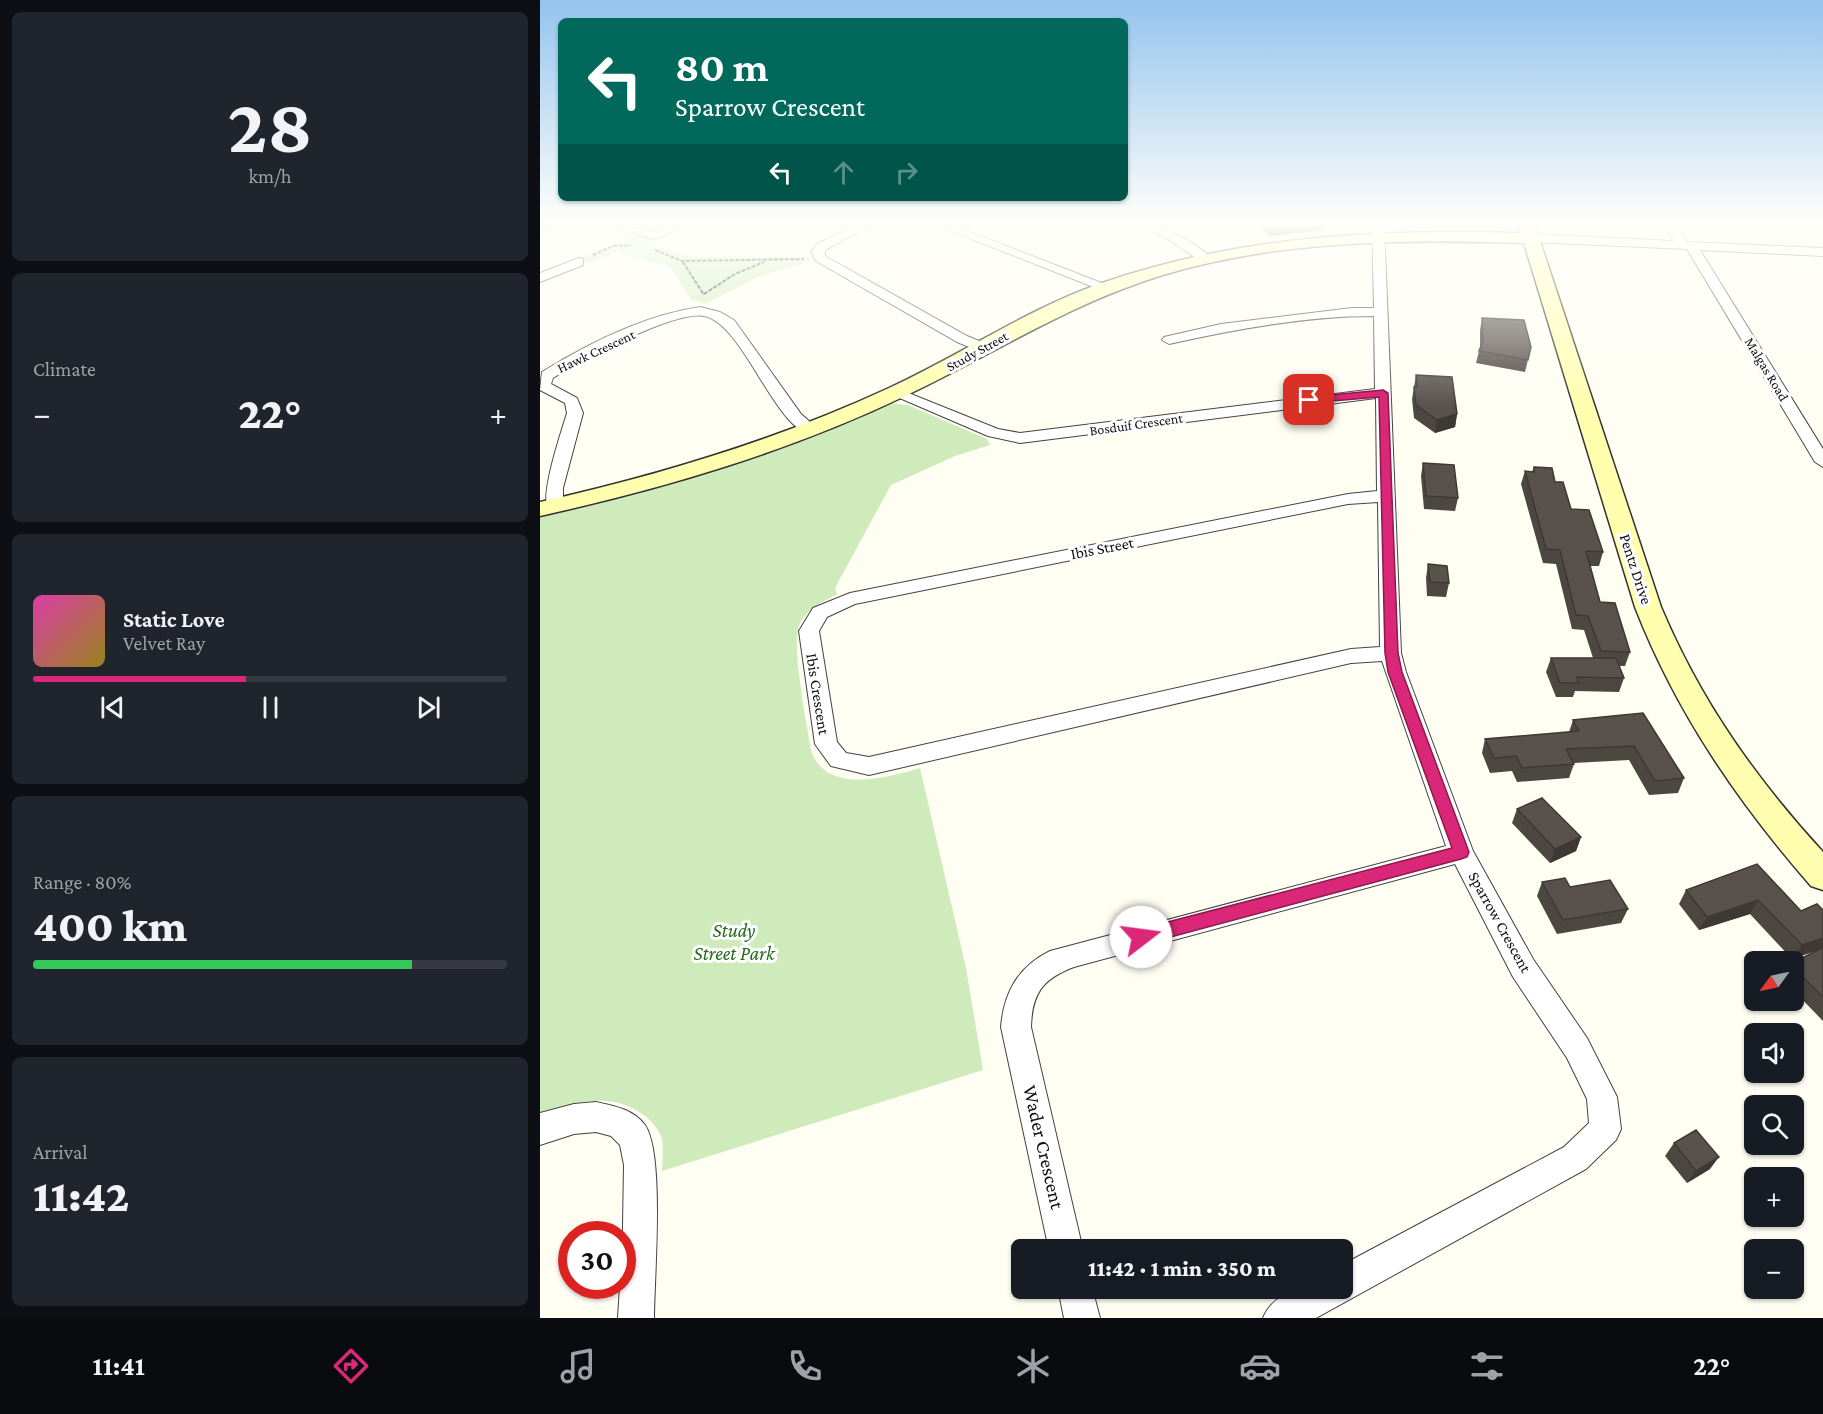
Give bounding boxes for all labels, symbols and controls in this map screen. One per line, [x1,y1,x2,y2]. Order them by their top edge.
icon: left [576,42,654,120]
text: 80 m [675,43,769,90]
text: 28 [227,82,313,169]
text: Sparrow Crescent [675,92,865,122]
icon: left [764,156,797,189]
icon: ahead [827,156,860,189]
icon: right [890,156,923,189]
text: km/h [248,165,292,187]
street label: Hawk Crescent [555,326,638,376]
street label: Study Street [943,327,1011,374]
street label: Malgas Road [1742,334,1793,404]
text: Climate [33,358,96,380]
pin [1283,374,1334,425]
icon: arrive [1292,383,1325,416]
text: 22° [238,388,302,438]
text: − [33,395,50,432]
text: + [490,395,507,432]
street label: Bosduif Crescent [1088,409,1184,438]
street label: Pentz Drive [1617,532,1655,606]
street label: Ibis Street [1069,533,1136,562]
text: Static Love [123,607,225,632]
text: Velvet Ray [123,632,205,654]
street label: Ibis Crescent [803,652,833,737]
icon: previous [96,691,129,724]
icon: pause [254,691,287,724]
icon: next [412,691,445,724]
street label: Sparrow Crescent [1464,869,1535,976]
text: Range · 80% [33,871,131,893]
text: 400 km [33,901,187,951]
position arrow [1109,905,1173,969]
park label: Study Street Park [693,919,776,964]
north arrow [1744,951,1804,1011]
map controls [1744,951,1804,1299]
button: sound [1744,1023,1804,1083]
street label: Wader Crescent [1019,1083,1069,1211]
button: search [1744,1095,1804,1155]
text: Arrival [33,1141,87,1163]
button: + [1744,1167,1804,1227]
text: 11:42 [33,1171,129,1221]
speed limit sign: 30 [558,1221,636,1299]
button: − [1744,1239,1804,1299]
text: 11:42 · 1 min · 350 m [1088,1256,1276,1281]
icon: directions [330,1345,372,1387]
icon: music [557,1345,599,1387]
icon: phone [784,1345,826,1387]
icon: climate [1012,1345,1054,1387]
icon: car [1239,1345,1281,1387]
icon: filters [1466,1345,1508,1387]
text: 11:41 [93,1351,145,1381]
text: 22° [1693,1351,1730,1381]

